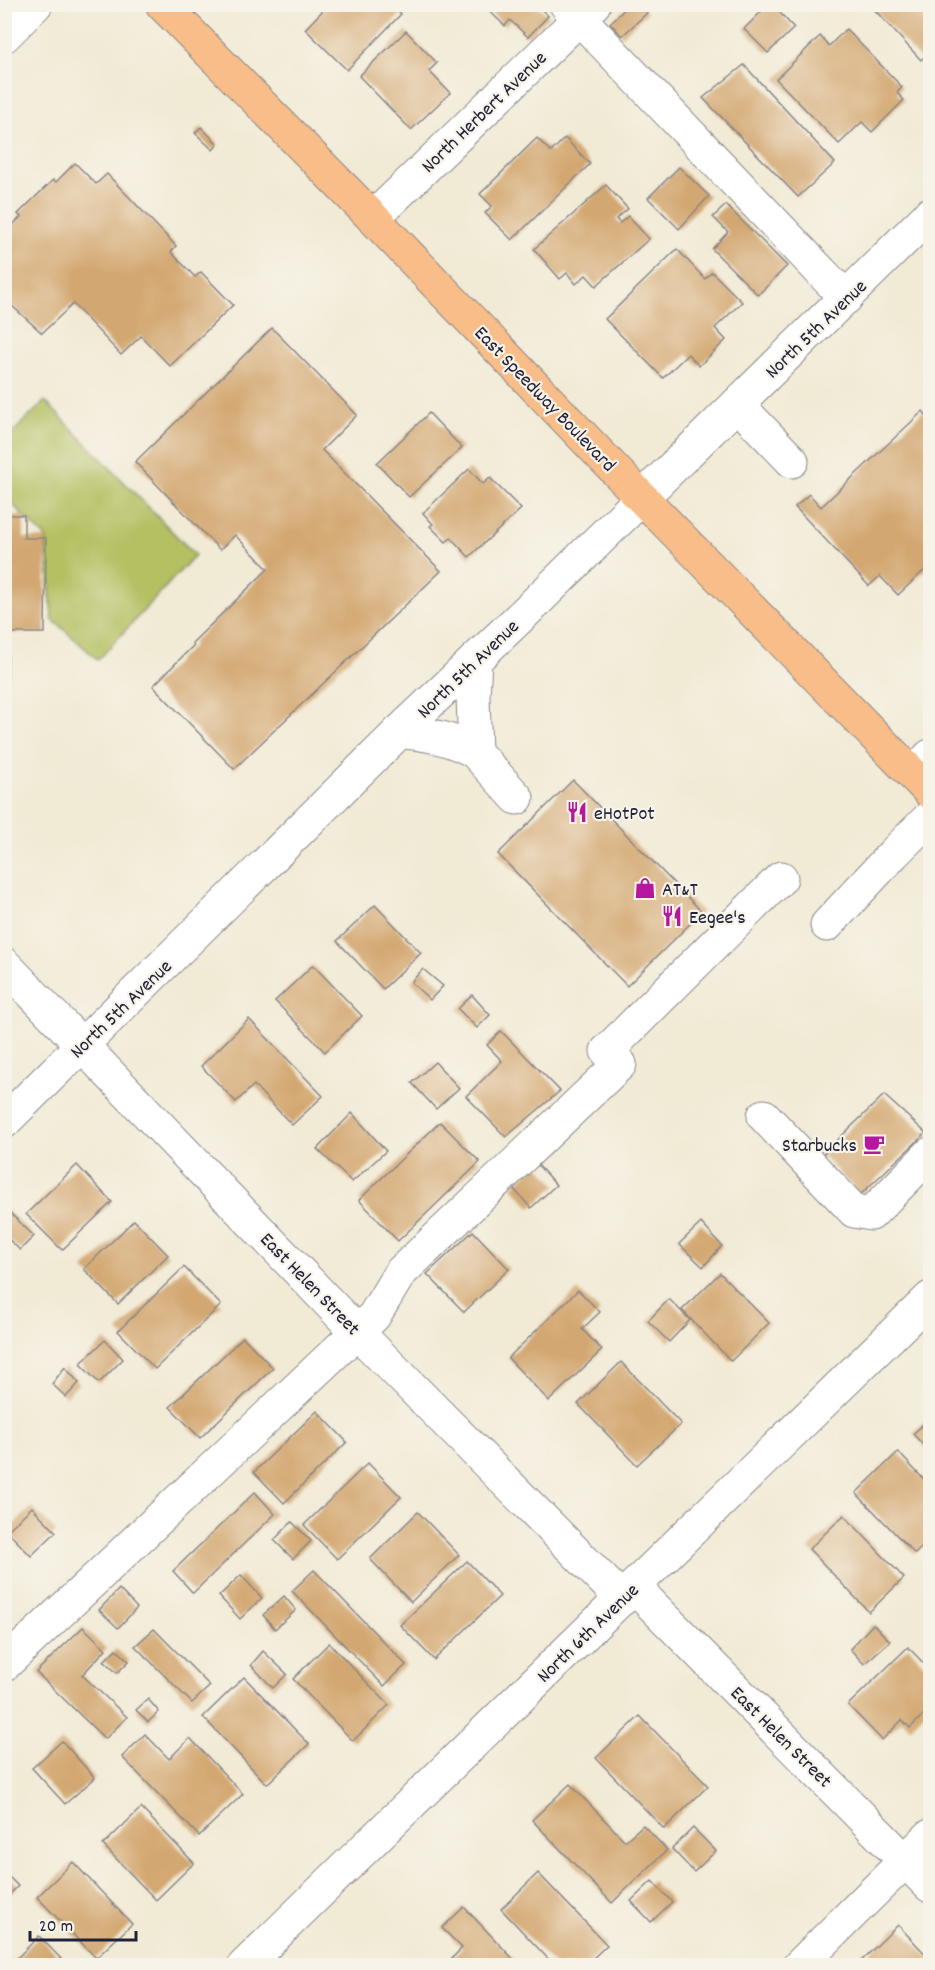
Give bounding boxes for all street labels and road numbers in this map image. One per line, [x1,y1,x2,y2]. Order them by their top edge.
street label: North Herbert Avenue [416,46,554,181]
street label: North 5th Avenue [760,274,875,386]
street label: East Speedway Boulevard [466,321,621,480]
street label: North 5th Avenue [412,614,527,726]
street label: North 5th Avenue [65,954,180,1066]
street label: East Helen Street [252,1227,365,1343]
street label: North 6th Avenue [532,1578,647,1690]
street label: East Helen Street [723,1681,837,1795]

